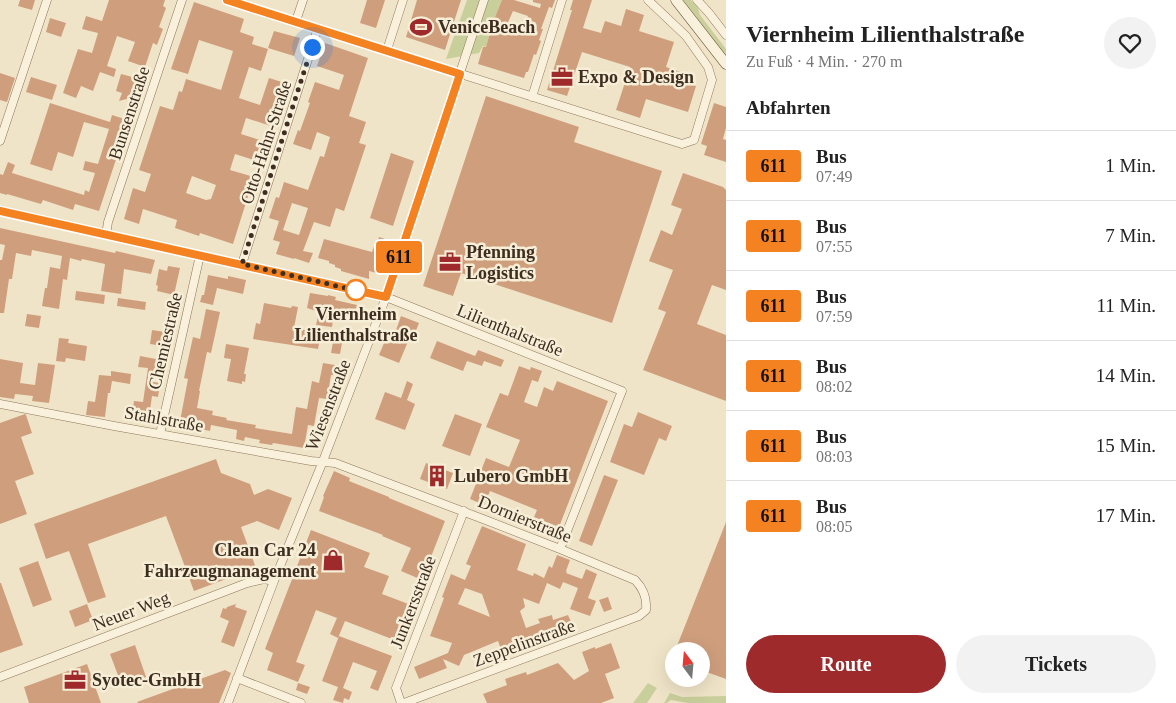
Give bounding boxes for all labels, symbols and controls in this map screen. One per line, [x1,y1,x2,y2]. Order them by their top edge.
sports icon: VeniceBeach [408,14,434,40]
place label: VeniceBeach [438,17,535,37]
button: heart [1104,17,1156,69]
text: Viernheim Lilienthalstraße [746,21,1024,47]
your location [300,35,325,60]
text: Zu Fuß · 4 Min. · 270 m [746,53,902,70]
street label: Bunsenstraße [105,64,153,162]
office icon: Expo & Design [549,64,575,90]
place label: Expo & Design [578,67,694,87]
street label: Otto-Hahn-Straße [237,78,295,206]
text: Abfahrten [746,97,830,118]
text: Bus [816,146,847,167]
text: 1 Min. [1105,155,1156,176]
text: 611 [760,156,787,176]
text: 07:49 [816,168,852,185]
text: Bus [816,216,847,237]
text: 7 Min. [1105,225,1156,246]
text: 611 [760,226,787,246]
text: 07:55 [816,238,852,255]
line badge: 611 [370,241,428,273]
place label: Pfenning Logistics [466,242,535,283]
text: 611 [386,247,412,267]
office icon: Pfenning Logistics [437,249,463,275]
marker: Viernheim Lilienthalstraße [345,279,367,301]
text: Bus [816,286,847,307]
street label: Chemiestraße [144,291,186,391]
text: 11 Min. [1097,295,1156,316]
text: 611 [760,296,787,316]
street label: Lilienthalstraße [454,300,566,360]
place label: Viernheim Lilienthalstraße [294,304,418,345]
text: 07:59 [816,308,852,325]
street label: Wiesenstraße [301,356,355,454]
text: Bus [816,356,847,377]
text: 14 Min. [1096,365,1156,386]
text: 611 [760,366,787,386]
text: 08:02 [816,378,852,395]
street label: Stahlstraße [123,402,205,436]
text: Bus [816,426,847,447]
text: 15 Min. [1096,435,1156,456]
text: 611 [760,436,787,456]
text: 08:03 [816,448,852,465]
building icon: Lubero GmbH [424,463,450,489]
place label: Lubero GmbH [454,466,568,486]
street label: Dornierstraße [475,491,575,547]
text: Bus [816,496,847,517]
text: 17 Min. [1096,505,1156,526]
text: 611 [760,506,787,526]
text: 08:05 [816,518,852,535]
place label: Clean Car 24 Fahrzeugmanagement [144,540,316,581]
shop icon: Clean Car 24 Fahrzeugmanagement [320,547,346,573]
street label: Junkersstraße [386,553,440,651]
street label: Neuer Weg [90,587,172,635]
street label: Zeppelinstraße [470,615,578,671]
button: Route [746,635,946,693]
button: Tickets [956,635,1156,693]
north arrow [665,642,710,688]
map controls [665,642,710,687]
office icon: Syotec-GmbH [62,667,88,693]
place label: Syotec-GmbH [92,670,201,690]

